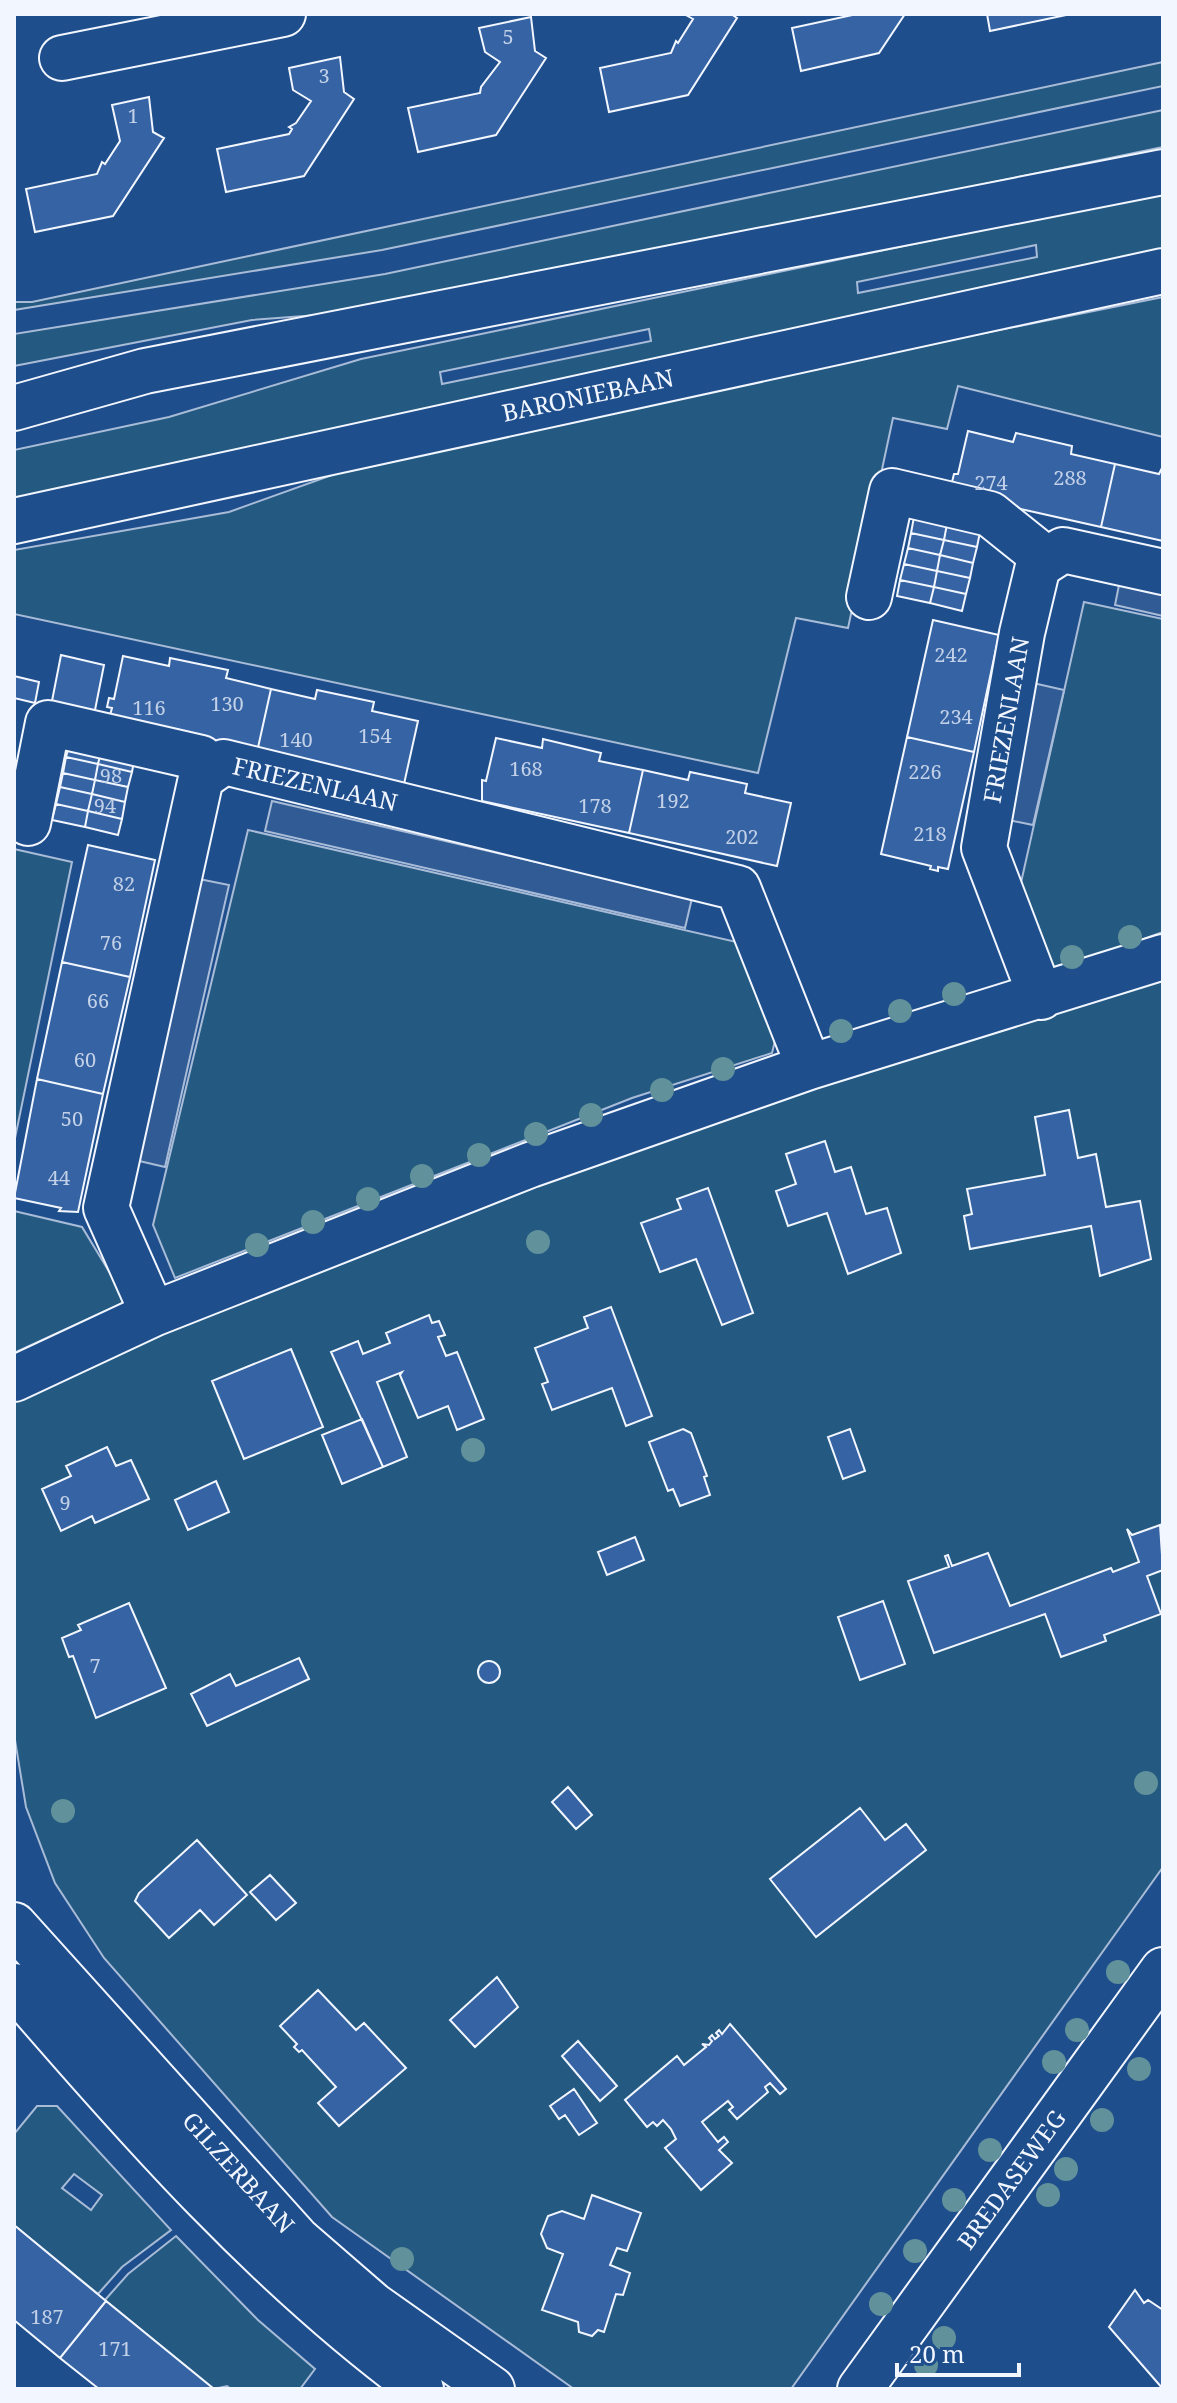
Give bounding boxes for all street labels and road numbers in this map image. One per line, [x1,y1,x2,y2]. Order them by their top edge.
street label: BARONIEBAAN [499,360,677,429]
street label: FRIEZENLAAN [975,634,1036,805]
street label: FRIEZENLAAN [230,749,401,819]
street label: BREDASEWEG [949,2103,1073,2256]
street label: GILZERBAAN [176,2104,303,2240]

